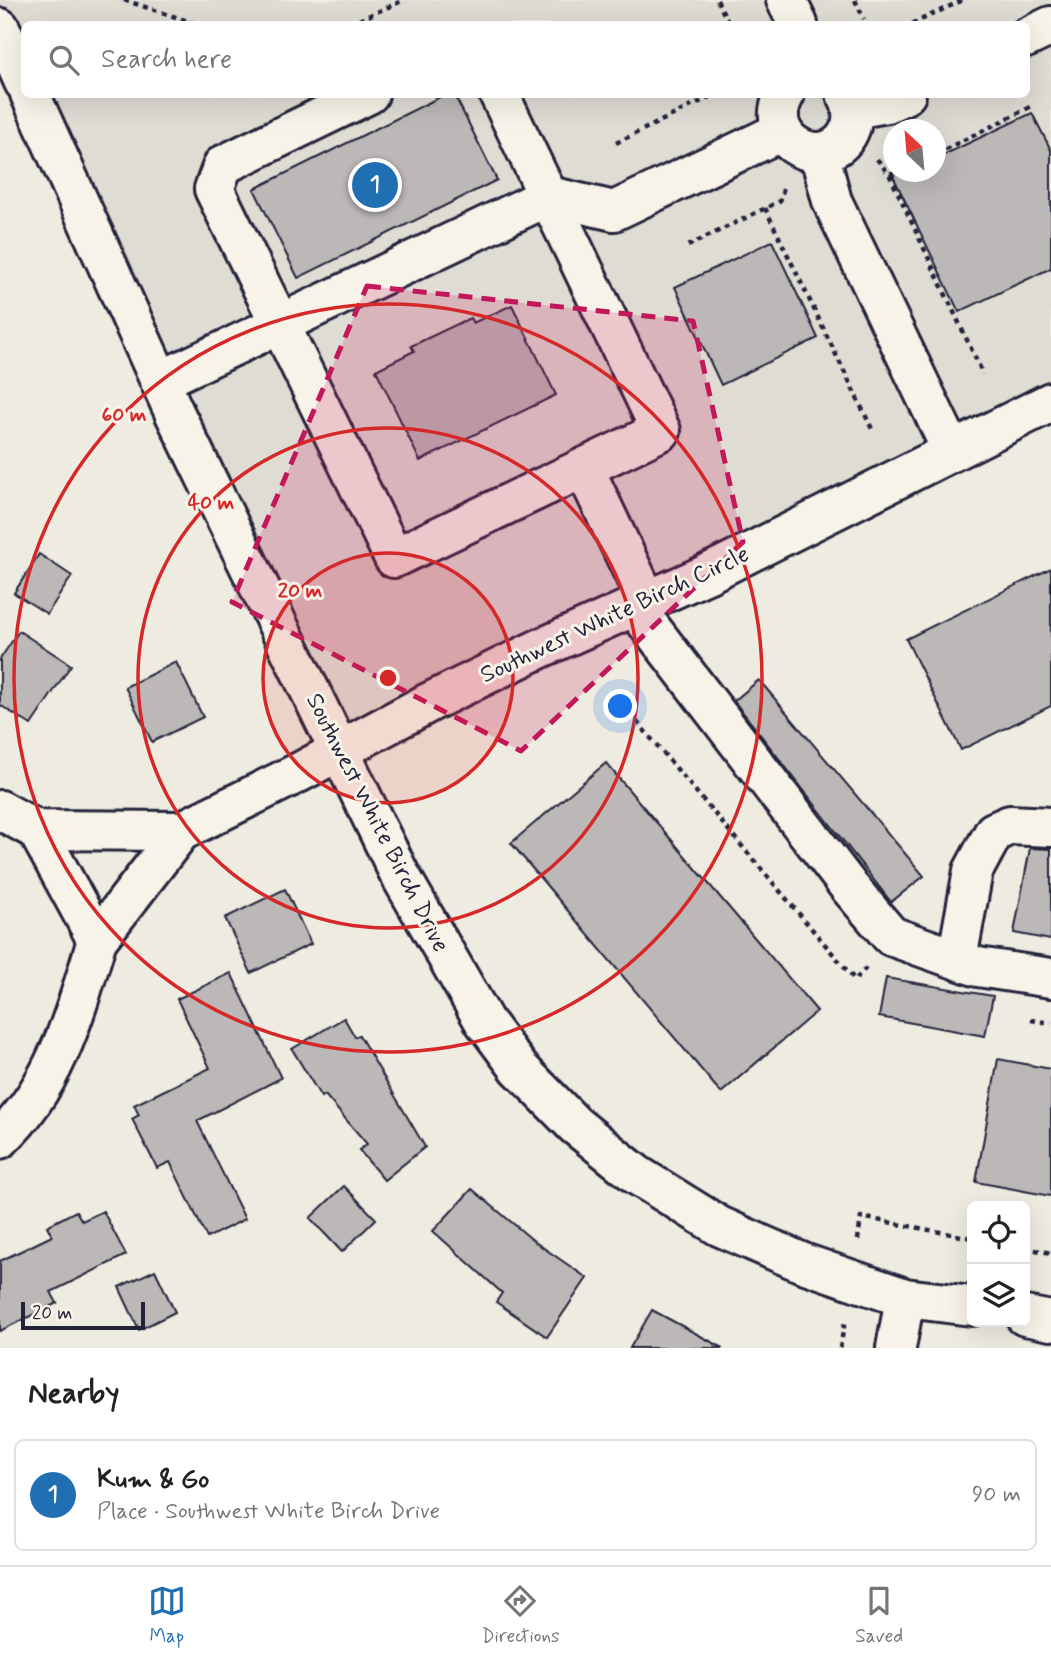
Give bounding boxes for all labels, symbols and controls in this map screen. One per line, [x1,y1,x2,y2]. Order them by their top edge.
search box [21,21,1030,98]
icon: search [45,41,83,79]
text: Search here [101,43,232,77]
north arrow [883,119,946,182]
pin: 1 [352,159,398,211]
text: 60 m [101,401,147,429]
text: 40 m [188,489,235,517]
street label: Southwest White Birch Circle [476,539,754,691]
text: 20 m [278,577,323,605]
centre of rings [376,666,400,690]
street label: Southwest White Birch Drive [298,688,456,958]
your location [603,689,637,723]
map controls [967,1201,1030,1327]
button: locate [967,1201,1030,1264]
button: layers [967,1264,1030,1327]
scale bar [21,1299,145,1331]
text: 20 m [32,1301,72,1326]
text: Nearby [28,1374,119,1413]
text: Kum & Go [97,1463,209,1497]
text: 1 [48,1480,58,1510]
text: 90 m [972,1480,1021,1510]
text: Place · Southwest White Birch Drive [97,1497,440,1527]
tab: Map [148,1582,186,1649]
tab: Directions [481,1582,560,1649]
tab: Saved [855,1582,903,1649]

